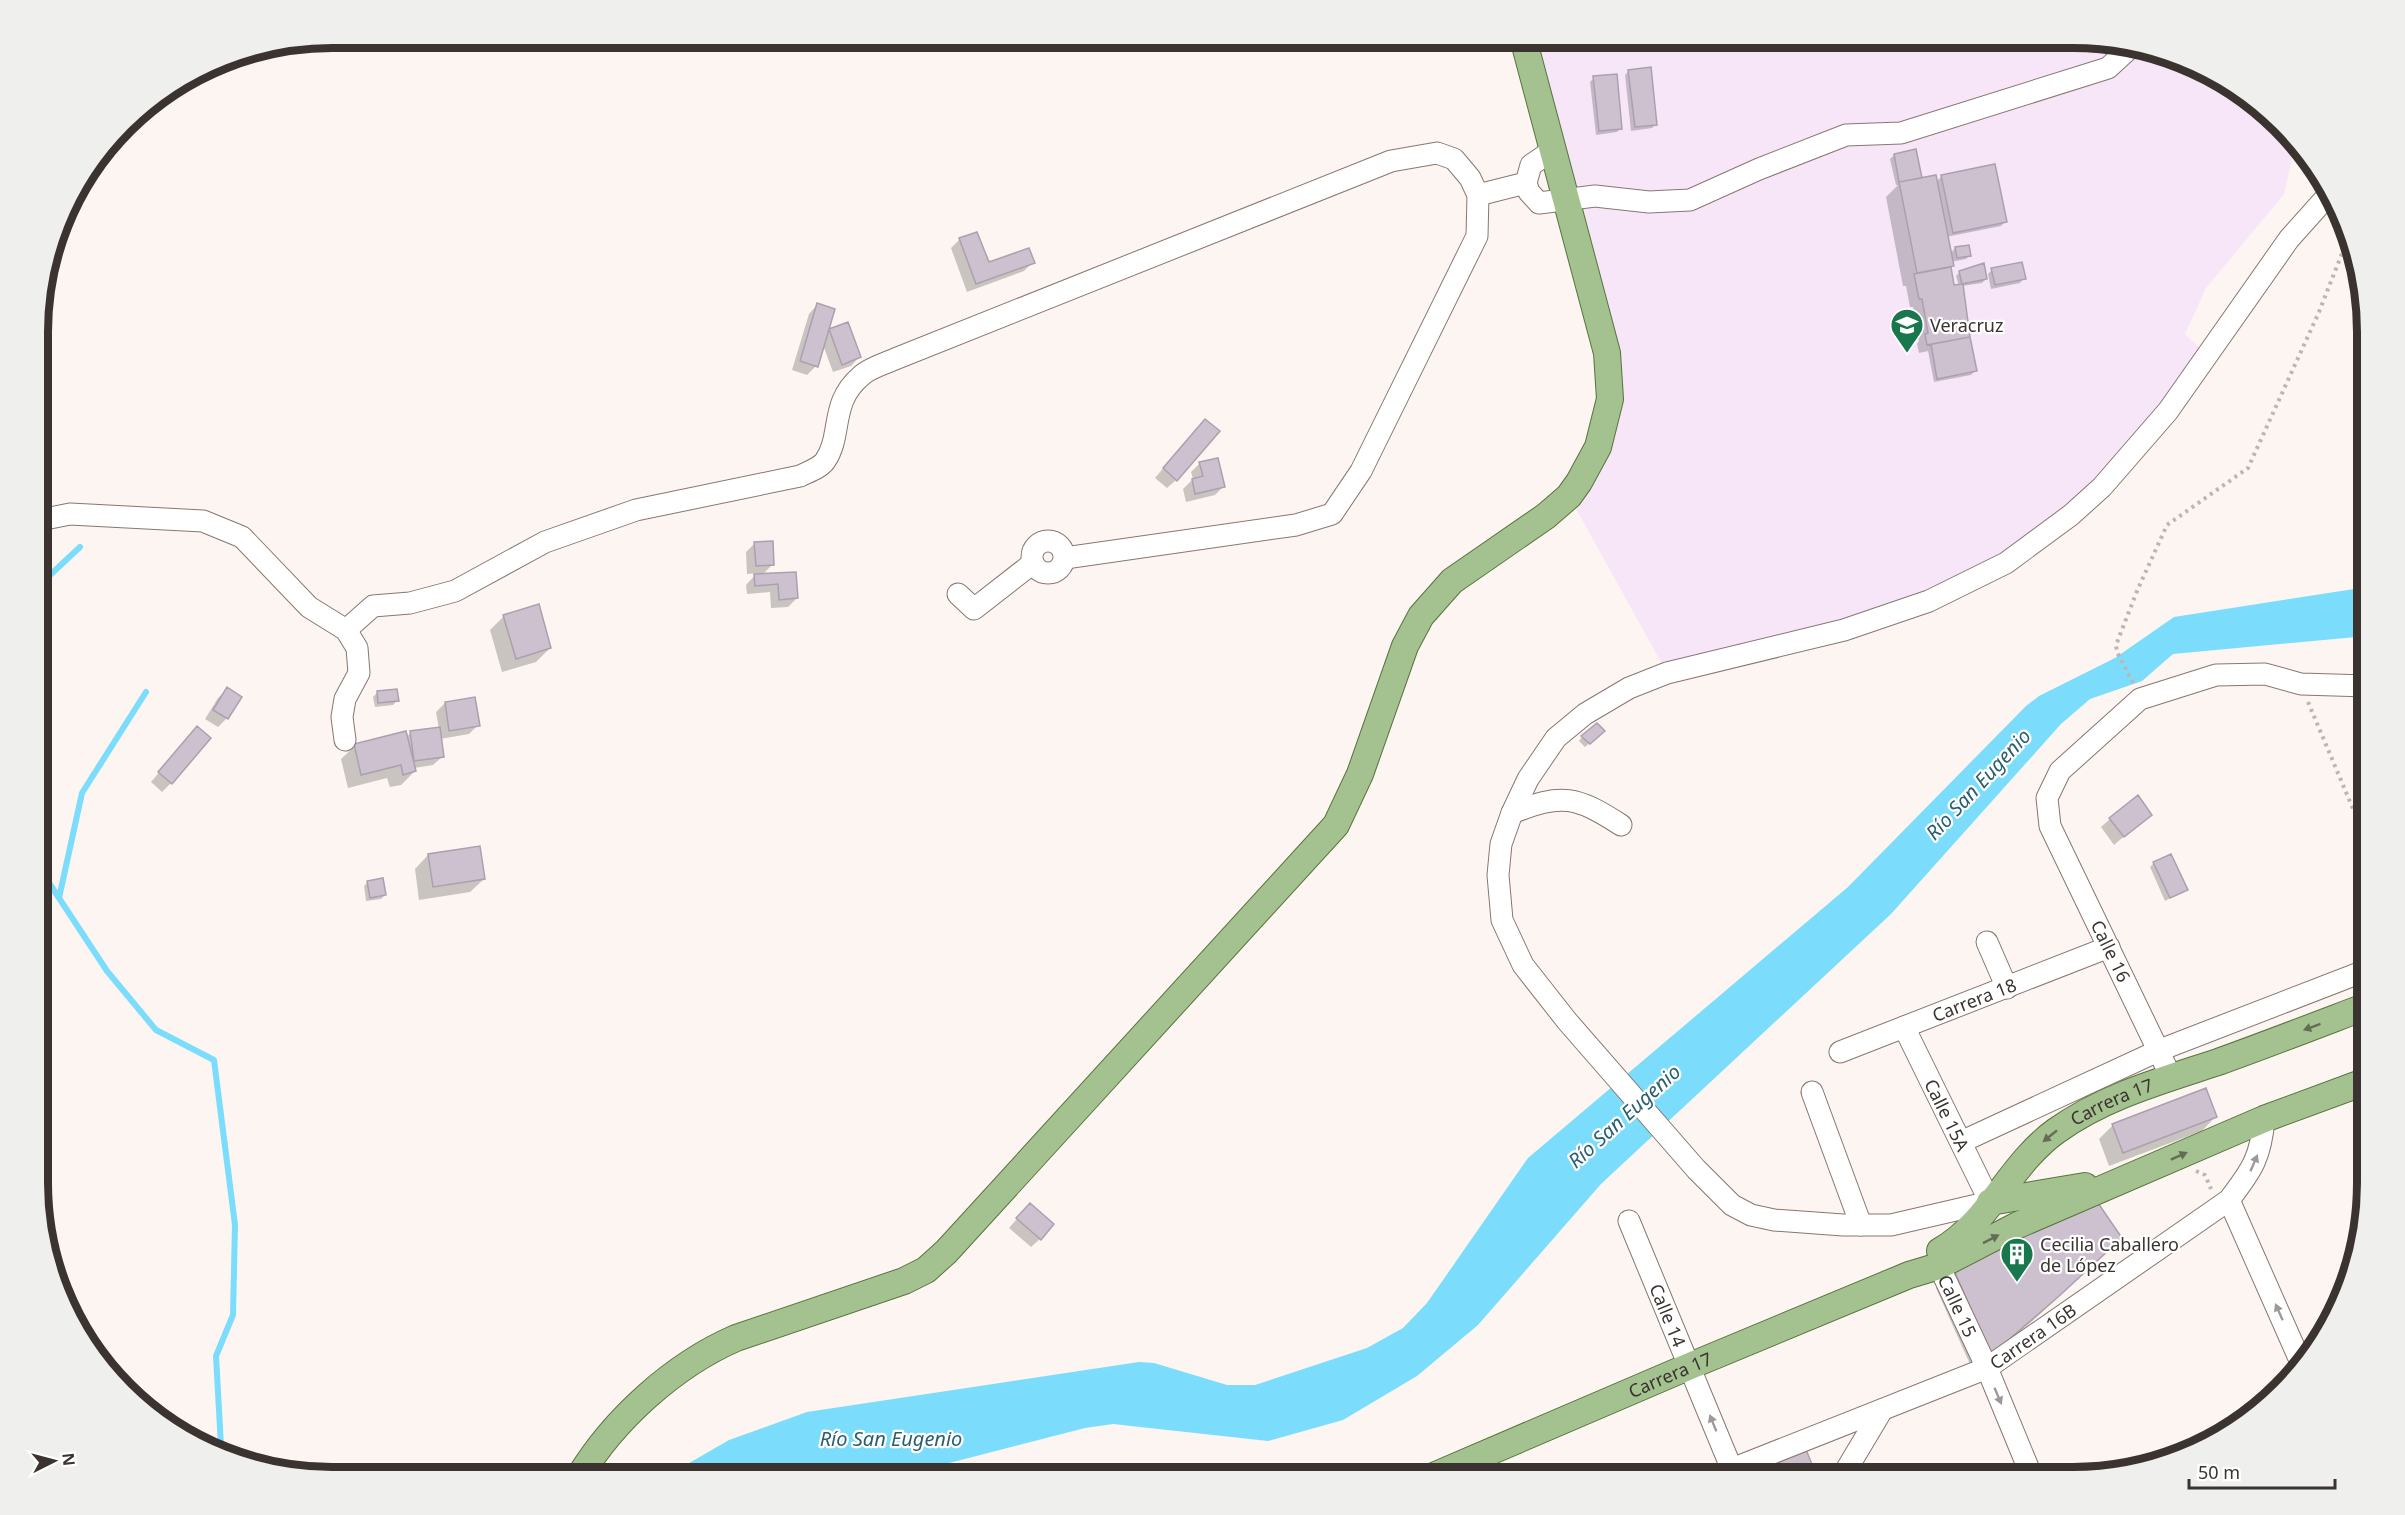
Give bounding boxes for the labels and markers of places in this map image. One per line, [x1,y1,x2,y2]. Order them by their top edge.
school or university icon: Veracruz [1889,307,1925,354]
place label: Veracruz [1930,313,2003,337]
place label: Cecilia Caballero de López [2040,1232,2179,1277]
building icon: Cecilia Caballero de López [1999,1236,2035,1283]

